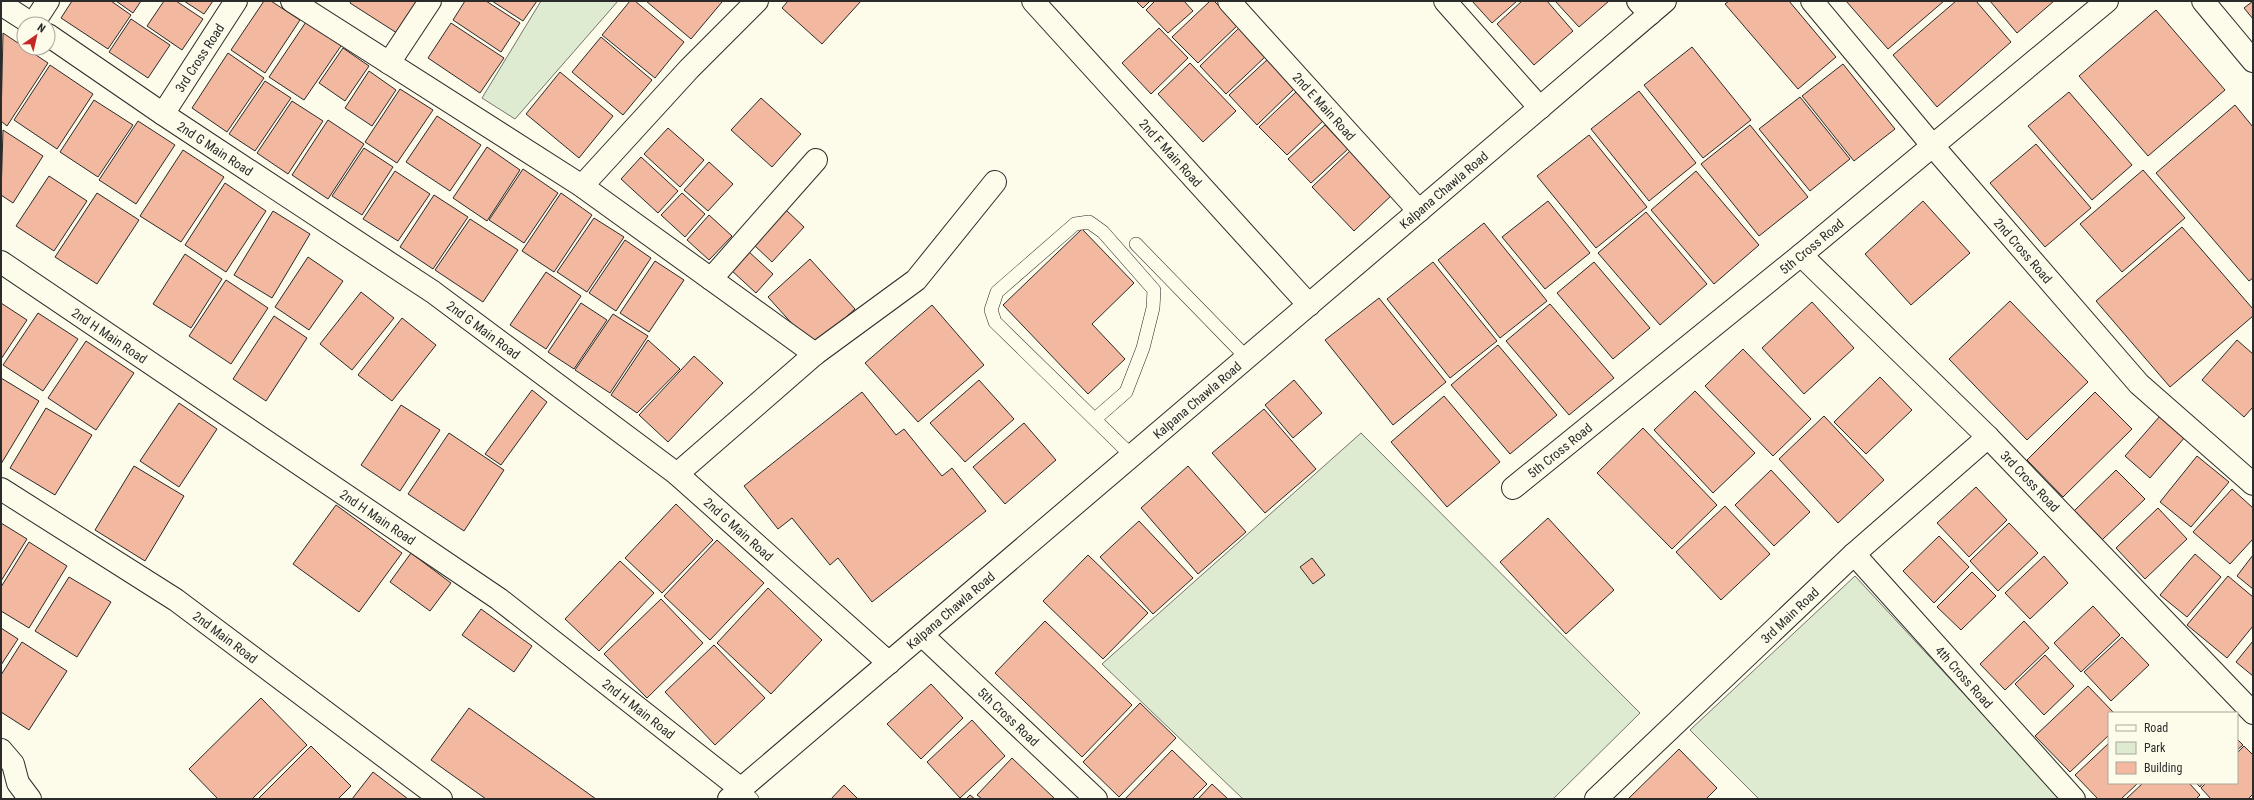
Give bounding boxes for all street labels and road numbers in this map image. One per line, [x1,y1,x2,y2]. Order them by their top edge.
street label: 3rd Cross Road [172,21,227,95]
street label: 2nd E Main Road [1290,69,1359,143]
street label: 2nd F Main Road [1136,116,1205,190]
street label: 2nd G Main Road [175,118,256,179]
street label: Kalpana Chawla Road [1396,148,1491,232]
street label: 2nd Cross Road [1991,215,2056,286]
street label: 5th Cross Road [1776,216,1846,277]
street label: 2nd G Main Road [444,298,523,362]
street label: 2nd H Main Road [69,305,150,366]
street label: Kalpana Chawla Road [1150,358,1244,442]
street label: 5th Cross Road [1524,420,1595,481]
street label: 3rd Cross Road [1998,448,2063,515]
street label: 2nd H Main Road [337,486,418,548]
street label: 2nd G Main Road [701,494,776,564]
street label: Kalpana Chawla Road [903,568,998,652]
street label: 3rd Main Road [1758,584,1822,646]
street label: 2nd Main Road [190,608,261,666]
street label: 4th Cross Road [1933,643,1996,711]
street label: 2nd H Main Road [600,676,678,742]
street label: 5th Cross Road [975,684,1042,749]

